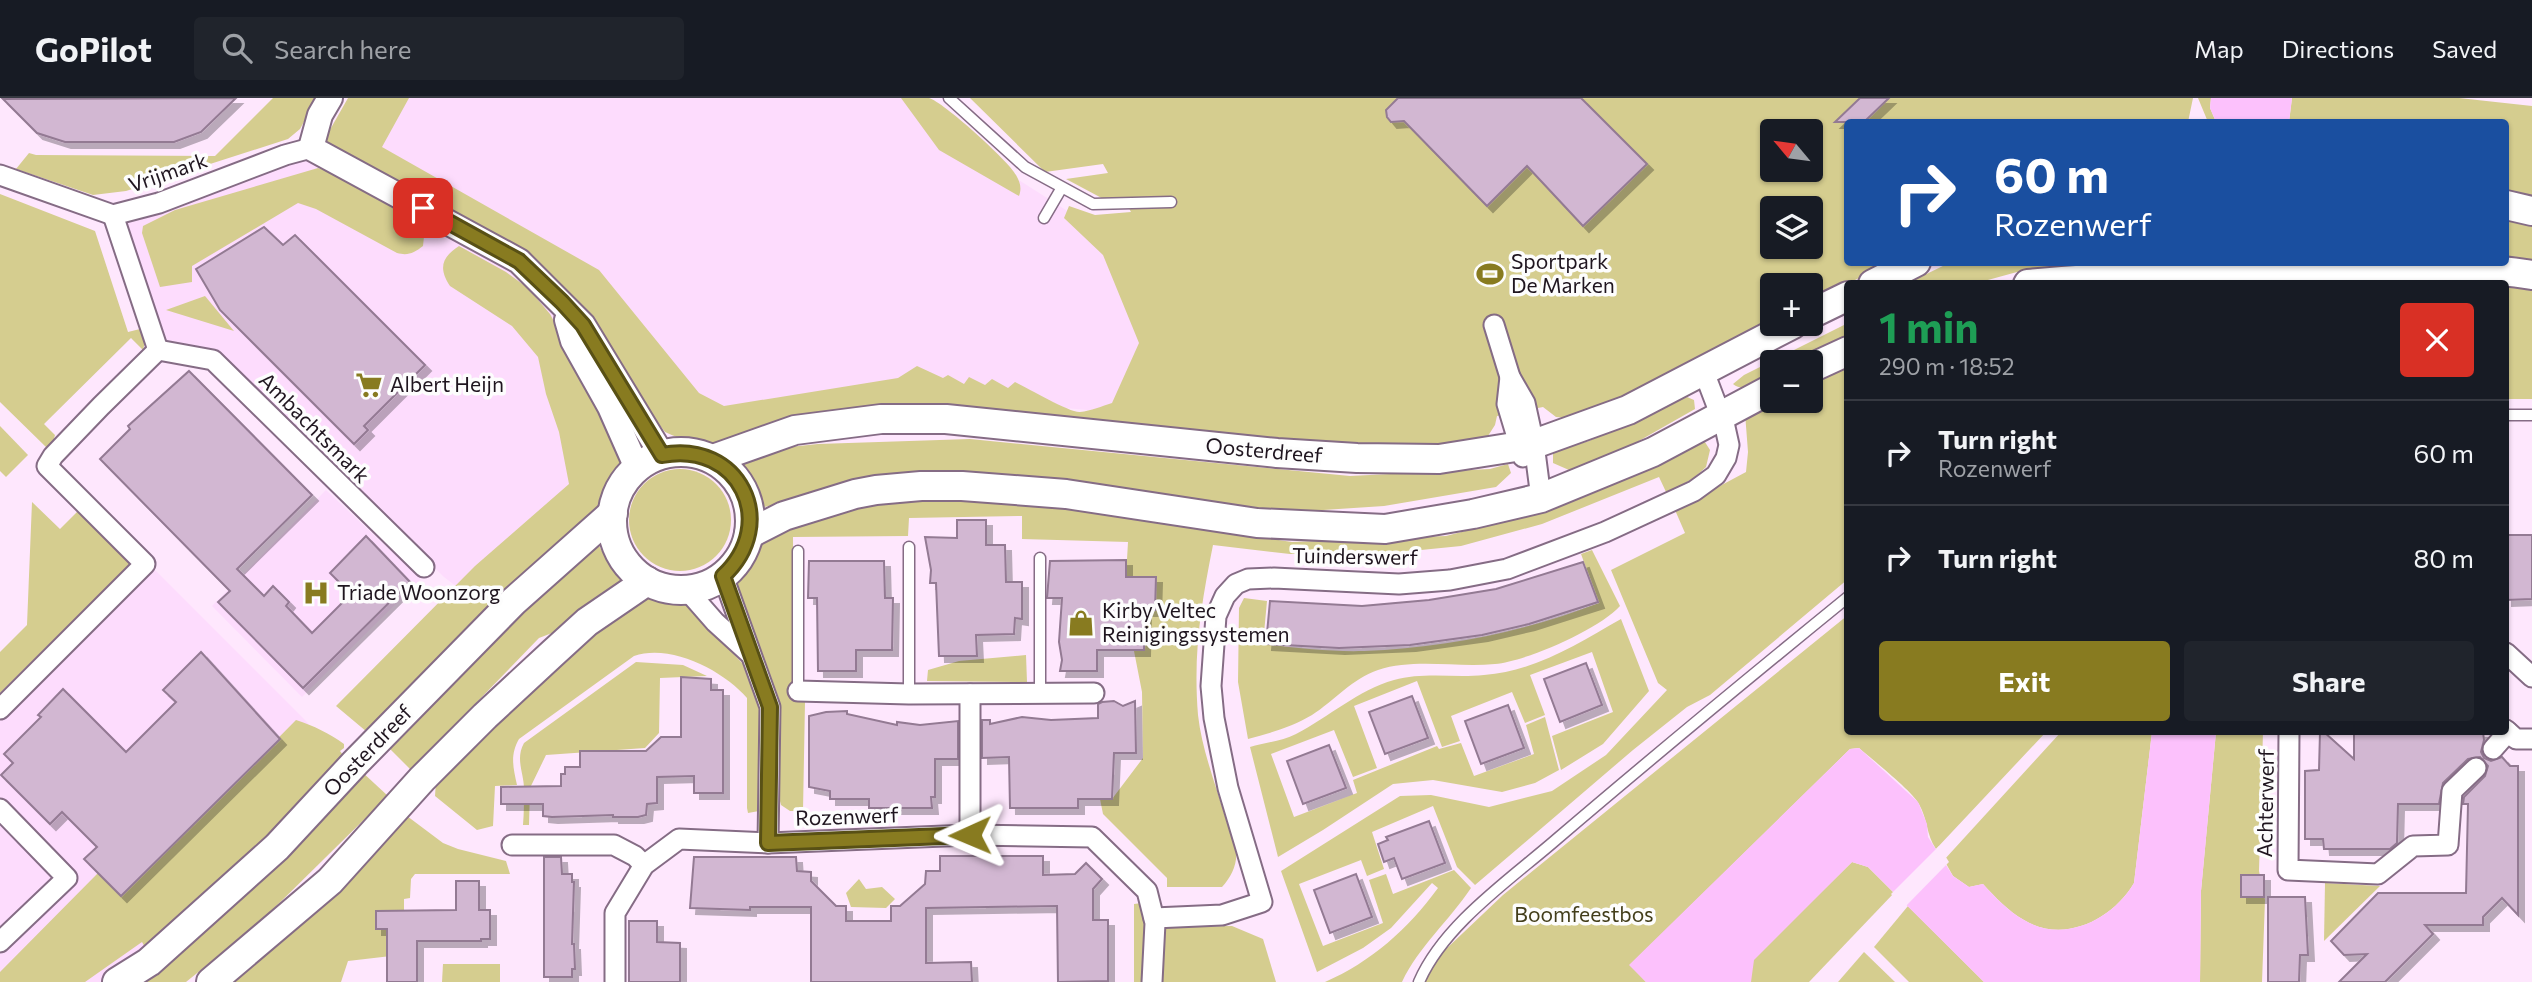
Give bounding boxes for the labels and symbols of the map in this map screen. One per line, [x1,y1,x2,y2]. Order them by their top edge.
north arrow [1760,119,1824,182]
street label: Vrijmark [125,146,210,197]
pin [393,178,453,238]
place label: Sportpark De Marken [1511,248,1615,297]
sports icon: Sportpark De Marken [1475,259,1505,289]
street label: Ambachtsmark [255,367,375,487]
supermarket icon: Albert Heijn [354,370,384,400]
place label: Albert Heijn [390,371,504,396]
street label: Oosterdreef [1205,432,1324,467]
street label: Tuinderswerf [1292,542,1419,569]
hospital icon: Triade Woonzorg [301,578,331,608]
place label: Triade Woonzorg [337,579,501,604]
place label: Kirby Veltec Reinigingssystemen [1102,597,1290,646]
shop icon: Kirby Veltec Reinigingssystemen [1066,608,1096,638]
street label: Oosterdreef [317,699,417,801]
street label: Achterwerf [2251,748,2278,857]
position arrow [933,798,1007,872]
street label: Rozenwerf [795,801,900,830]
park label: Boomfeestbos [1514,901,1654,926]

